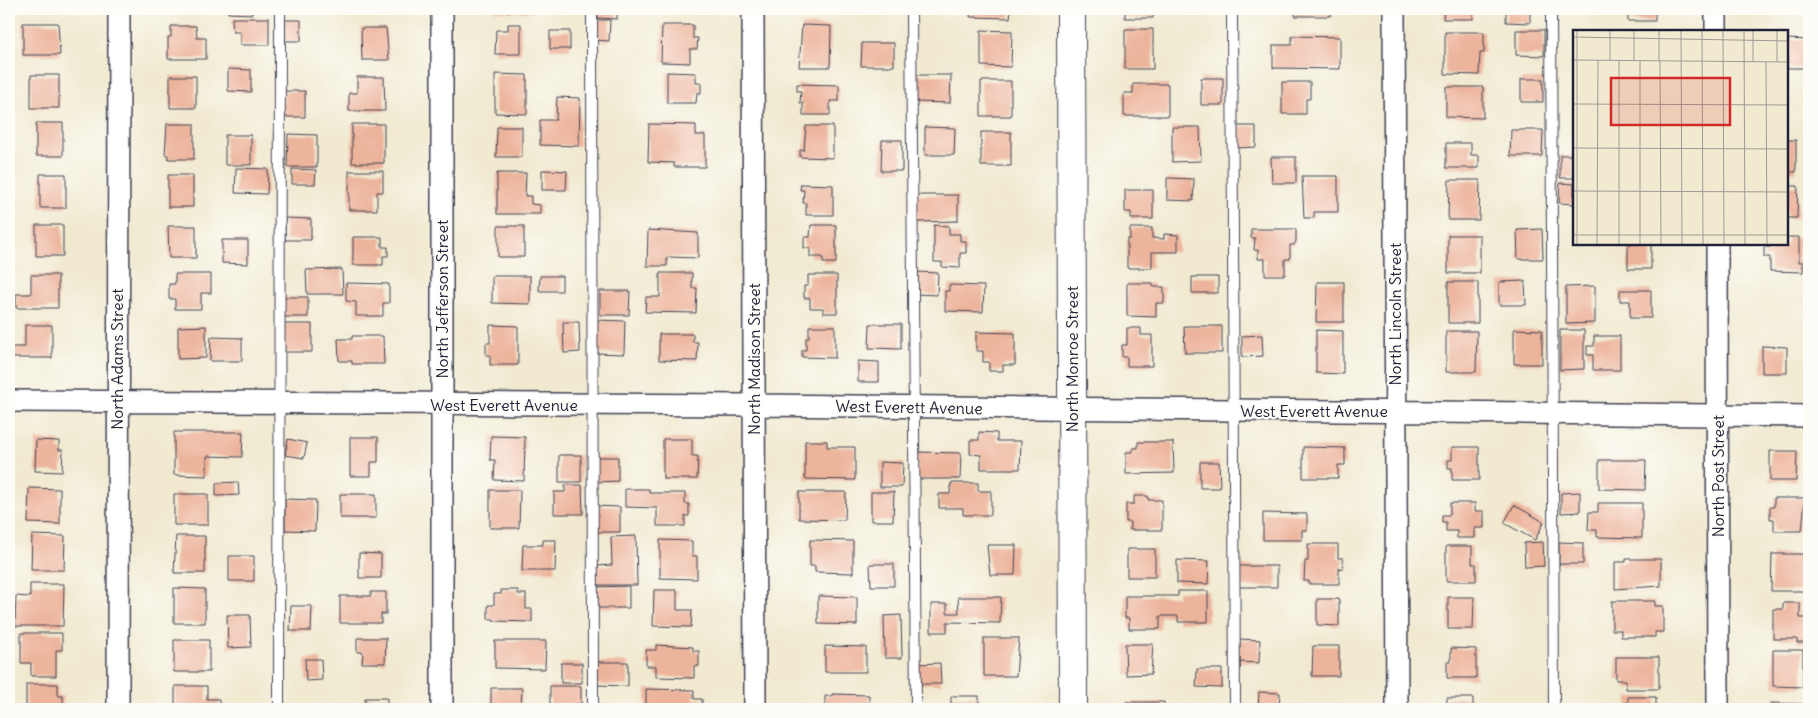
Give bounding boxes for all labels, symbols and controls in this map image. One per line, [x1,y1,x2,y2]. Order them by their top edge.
inset map [1573,30,1788,245]
street label: North Jefferson Street [432,219,452,378]
street label: North Lincoln Street [1385,242,1405,385]
street label: North Madison Street [744,282,764,435]
street label: North Monroe Street [1062,285,1082,432]
street label: North Adams Street [107,288,127,430]
street label: West Everett Avenue [430,395,578,415]
street label: West Everett Avenue [835,396,983,418]
street label: West Everett Avenue [1240,401,1388,421]
street label: North Post Street [1708,414,1728,537]

